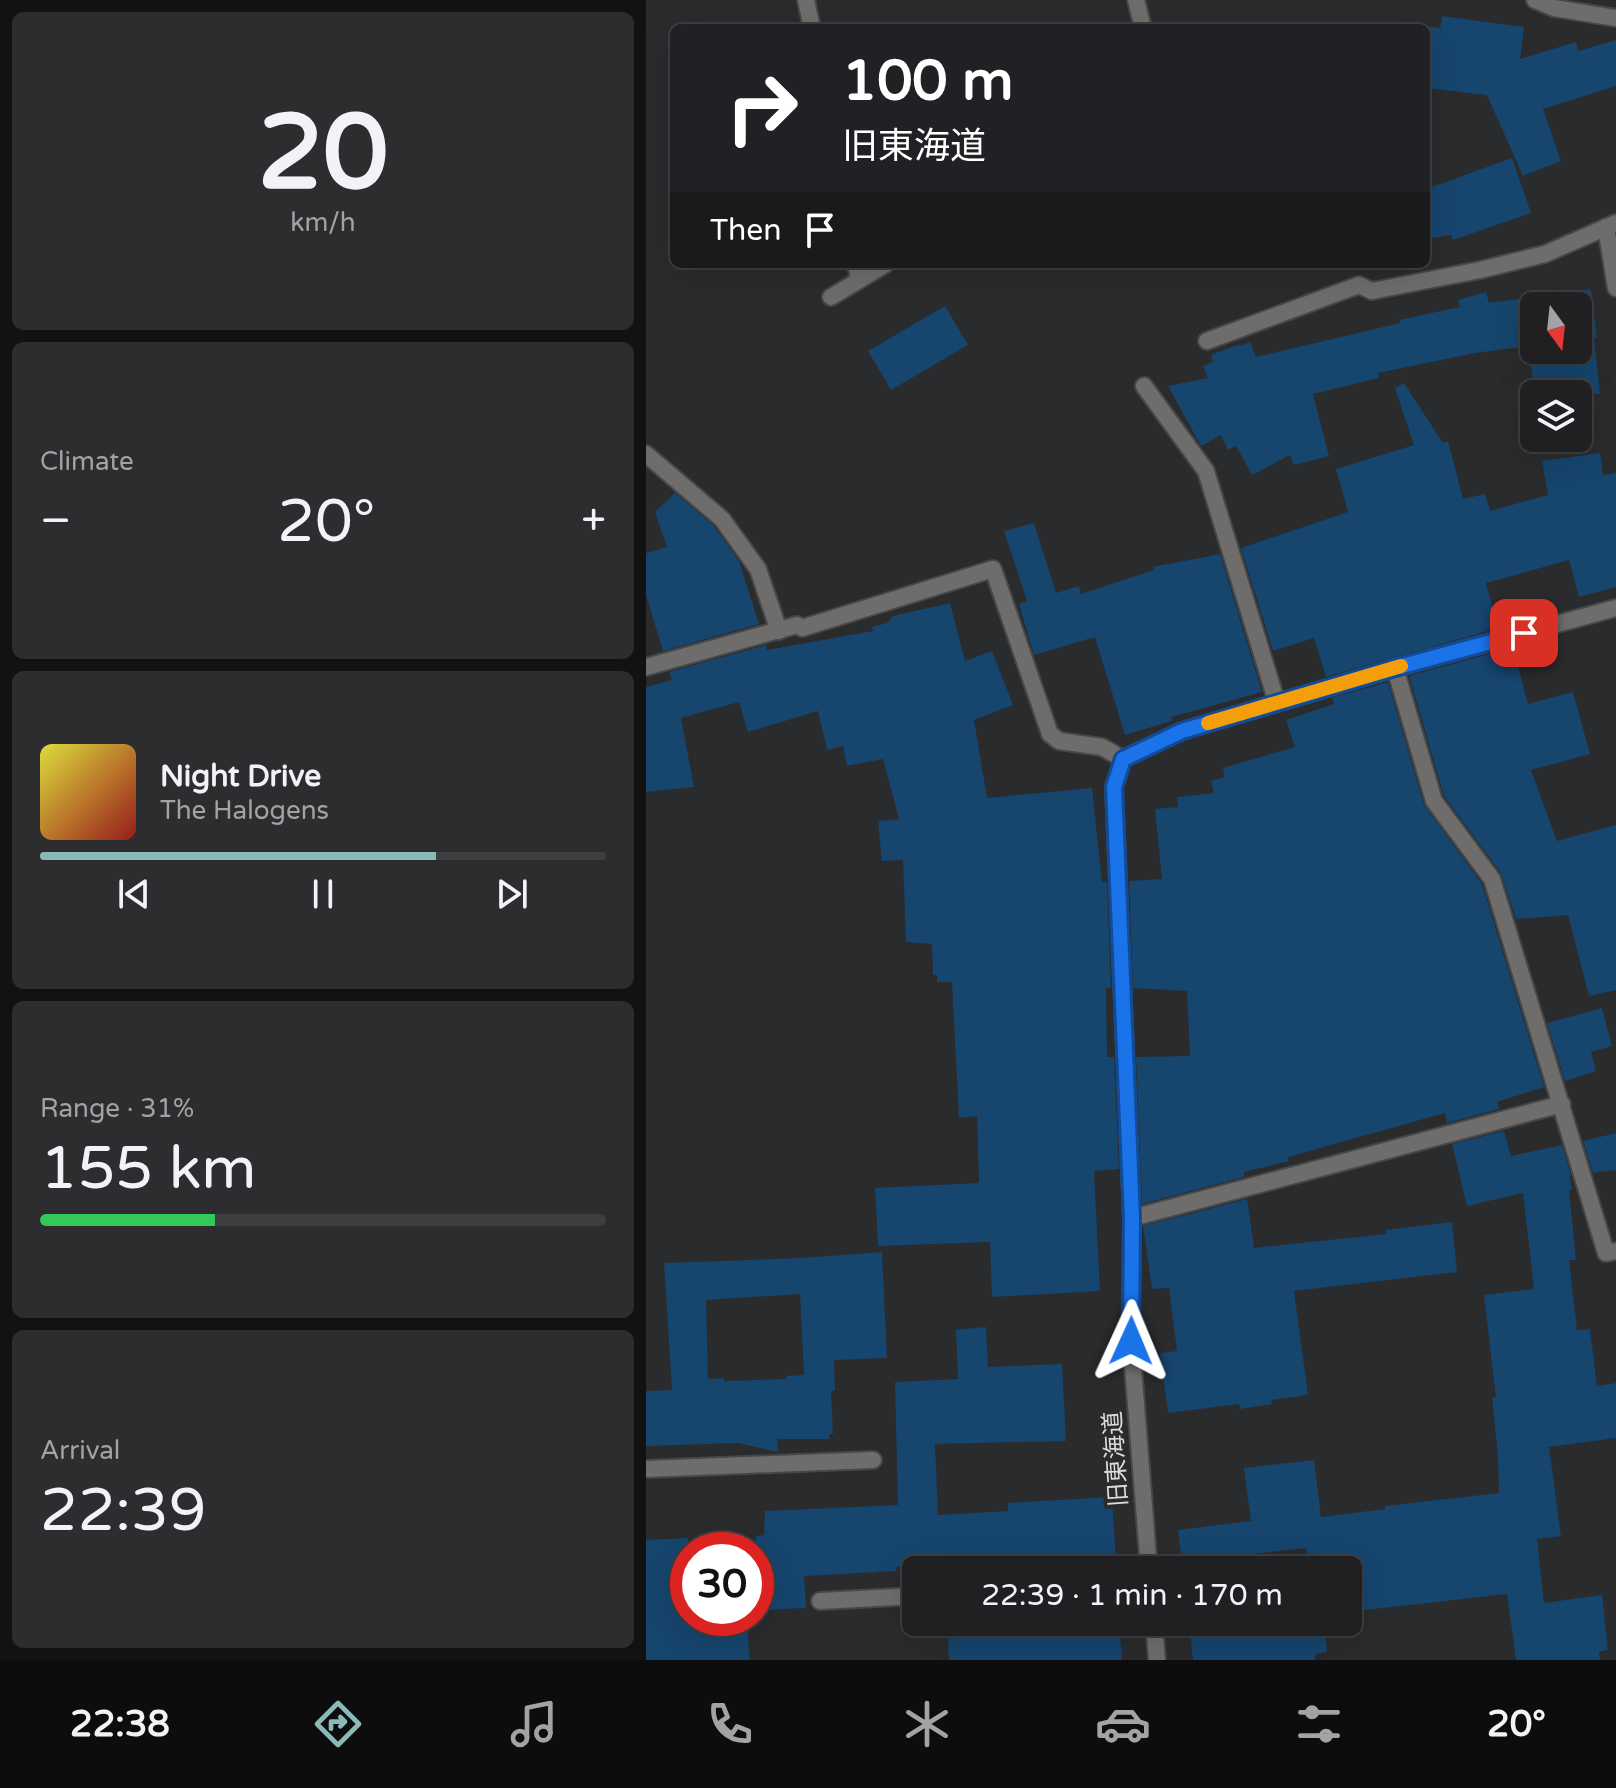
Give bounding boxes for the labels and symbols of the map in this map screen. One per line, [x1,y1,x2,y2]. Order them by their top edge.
north arrow [1520,292,1592,364]
pin [1490,599,1558,667]
position arrow [1089,1299,1173,1383]
street label: 旧東海道 [1098,1410,1134,1508]
speed limit sign: 30 [670,1532,774,1636]

